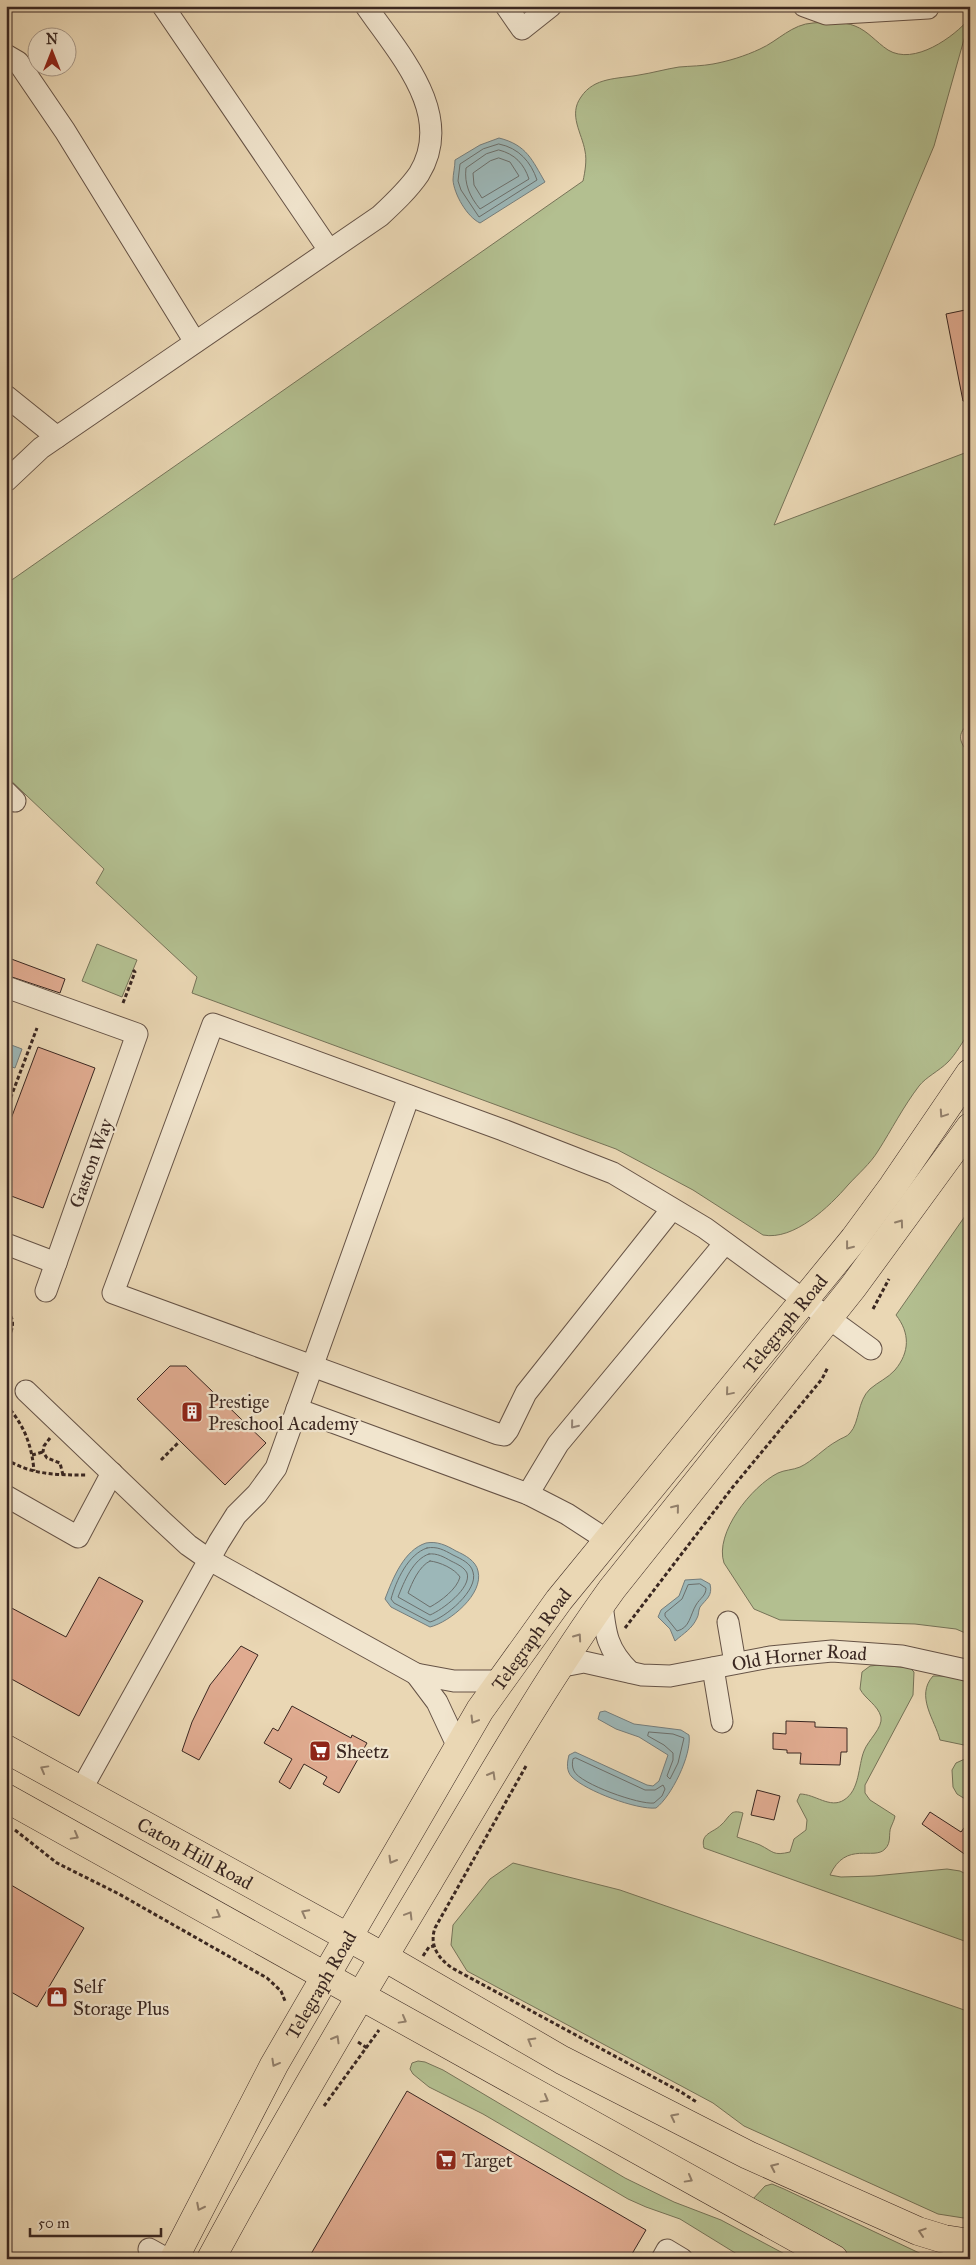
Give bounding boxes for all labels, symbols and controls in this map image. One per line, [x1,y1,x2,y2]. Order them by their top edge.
north arrow [28,28,78,78]
text: N [46,31,58,48]
one-way arrow [940,1108,949,1118]
street label: Gaston Way [64,1114,118,1211]
one-way arrow [895,1220,903,1229]
one-way arrow [846,1240,854,1249]
street label: Telegraph Road [738,1269,832,1378]
one-way arrow [726,1387,735,1396]
place label: Prestige Preschool Academy [208,1390,359,1435]
building icon: Prestige Preschool Academy [180,1400,204,1424]
one-way arrow [572,1419,580,1428]
one-way arrow [671,1505,680,1514]
street label: Telegraph Road [486,1583,576,1695]
one-way arrow [572,1634,581,1643]
street label: Old Horner Road [730,1639,868,1676]
one-way arrow [470,1715,480,1724]
supermarket icon: Sheetz [308,1739,332,1763]
place label: Sheetz [336,1740,389,1763]
one-way arrow [40,1766,49,1776]
one-way arrow [485,1772,495,1781]
street label: Caton Hill Road [133,1812,257,1894]
one-way arrow [69,1830,78,1840]
one-way arrow [389,1855,399,1864]
one-way arrow [211,1909,220,1919]
one-way arrow [301,1909,310,1919]
one-way arrow [402,1912,412,1921]
street label: Telegraph Road [280,1926,361,2043]
place label: Self Storage Plus [73,1975,169,2021]
shop icon: Self Storage Plus [45,1985,69,2009]
one-way arrow [398,2014,407,2024]
one-way arrow [329,2035,339,2044]
one-way arrow [527,2038,536,2048]
one-way arrow [271,2058,281,2067]
one-way arrow [540,2093,549,2103]
one-way arrow [671,2113,680,2123]
supermarket icon: Target [434,2148,458,2172]
place label: Target [462,2149,513,2173]
one-way arrow [770,2162,779,2173]
one-way arrow [683,2172,692,2182]
one-way arrow [196,2202,206,2211]
scale bar [30,2205,161,2237]
text: 50 m [38,2214,70,2232]
one-way arrow [919,2228,927,2238]

